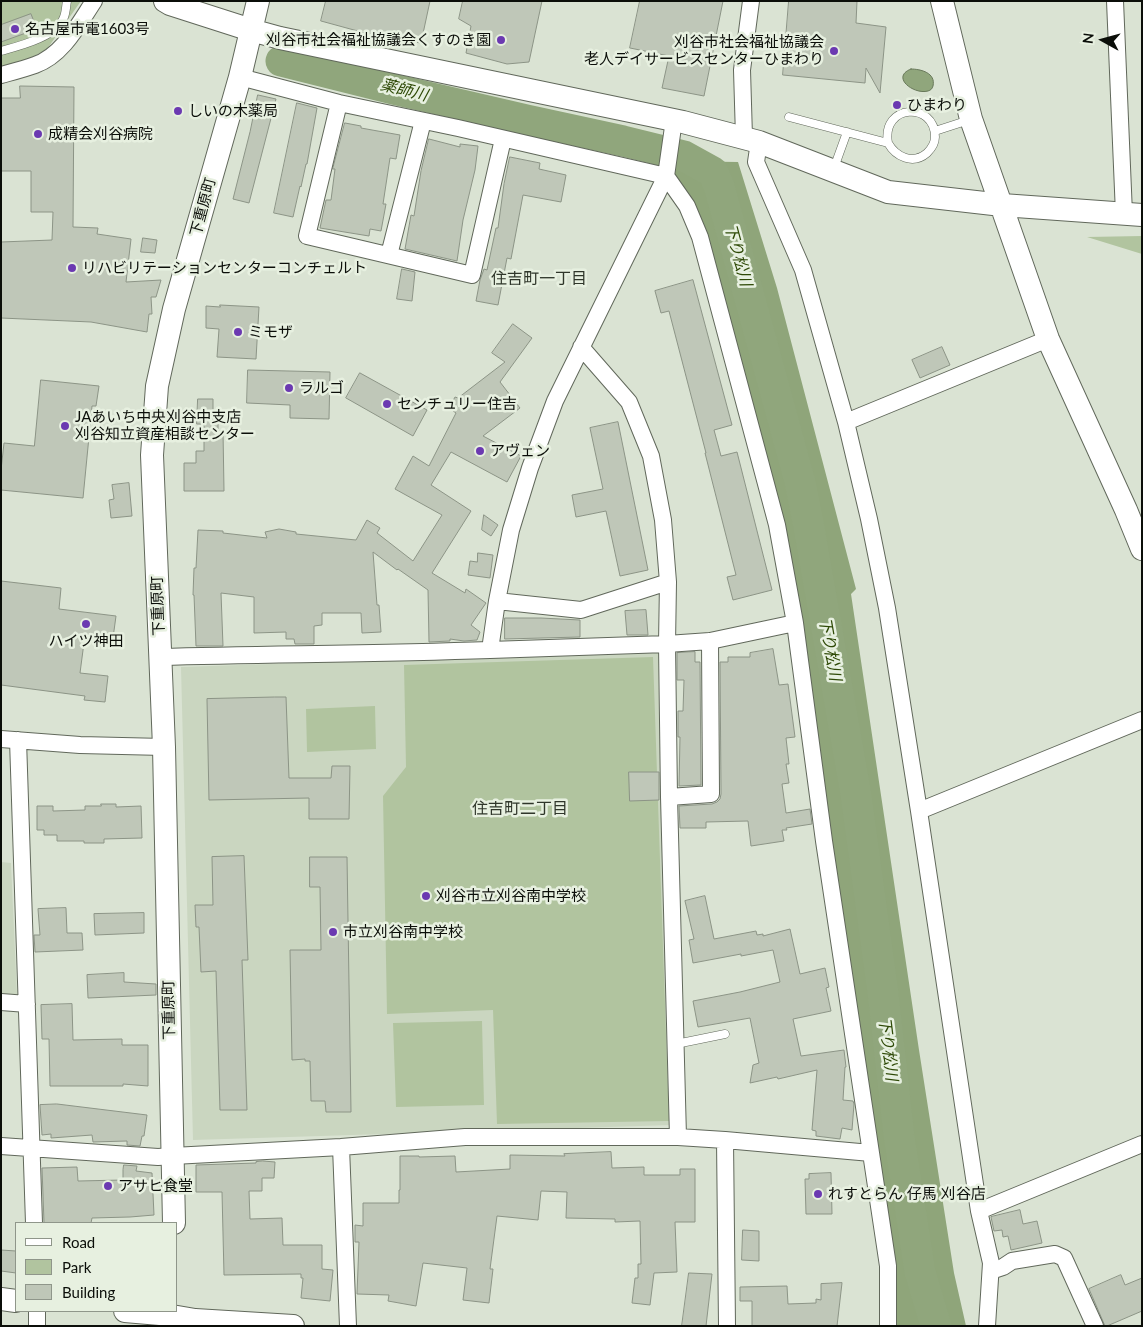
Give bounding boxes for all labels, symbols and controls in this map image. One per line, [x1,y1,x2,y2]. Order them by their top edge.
north arrow [1078,15,1128,65]
place label: 名古屋市電1603号 [25,20,150,38]
marker: 名古屋市電1603号 [9,23,21,35]
place label: 刈谷市社会福祉協議会くすのき園 [266,31,491,49]
text: N [1079,32,1097,45]
place label: 刈谷市社会福祉協議会 老人デイサービスセンターひまわり [584,33,824,68]
marker: 刈谷市社会福祉協議会くすのき園 [495,34,507,46]
marker: 刈谷市社会福祉協議会 老人デイサービスセンターひまわり [828,45,840,57]
water label: 薬師川 [378,75,430,105]
place label: ひまわり [907,96,967,114]
marker: ひまわり [891,99,903,111]
place label: しいの木薬局 [188,102,278,120]
marker: しいの木薬局 [172,105,184,117]
place label: 成精会刈谷病院 [48,125,153,143]
marker: 成精会刈谷病院 [32,128,44,140]
street label: 下重原町 [187,176,219,238]
water label: 下り松川 [720,222,756,288]
place label: リハビリテーションセンターコンチェルト [82,259,367,277]
marker: リハビリテーションセンターコンチェルト [66,262,78,274]
district label: 住吉町一丁目 [491,269,587,289]
place label: ミモザ [248,323,293,341]
marker: ミモザ [232,326,244,338]
place label: ラルゴ [299,379,344,397]
marker: ラルゴ [283,382,295,394]
place label: センチュリー住吉 [397,395,517,413]
marker: センチュリー住吉 [381,398,393,410]
place label: JAあいち中央刈谷中支店 刈谷知立資産相談センター [75,408,255,443]
marker: JAあいち中央刈谷中支店 刈谷知立資産相談センター [59,420,71,432]
place label: アヴェン [490,442,550,460]
marker: アヴェン [474,445,486,457]
street label: 下重原町 [148,576,168,636]
water label: 下り松川 [815,616,845,682]
marker: ハイツ神田 [80,618,92,630]
place label: ハイツ神田 [49,632,123,650]
district label: 住吉町二丁目 [472,799,568,819]
place label: 刈谷市立刈谷南中学校 [436,887,586,905]
marker: 刈谷市立刈谷南中学校 [420,890,432,902]
place label: 市立刈谷南中学校 [343,923,463,941]
marker: 市立刈谷南中学校 [327,926,339,938]
street label: 下重原町 [159,980,179,1040]
water label: 下り松川 [875,1016,901,1082]
place label: アサヒ食堂 [118,1177,193,1195]
marker: アサヒ食堂 [102,1180,114,1192]
place label: れすとらん 仔馬 刈谷店 [828,1185,986,1203]
marker: れすとらん 仔馬 刈谷店 [812,1188,824,1200]
legend [15,1222,178,1312]
text: Road [62,1233,95,1251]
text: Park [62,1258,91,1276]
text: Building [62,1283,115,1301]

